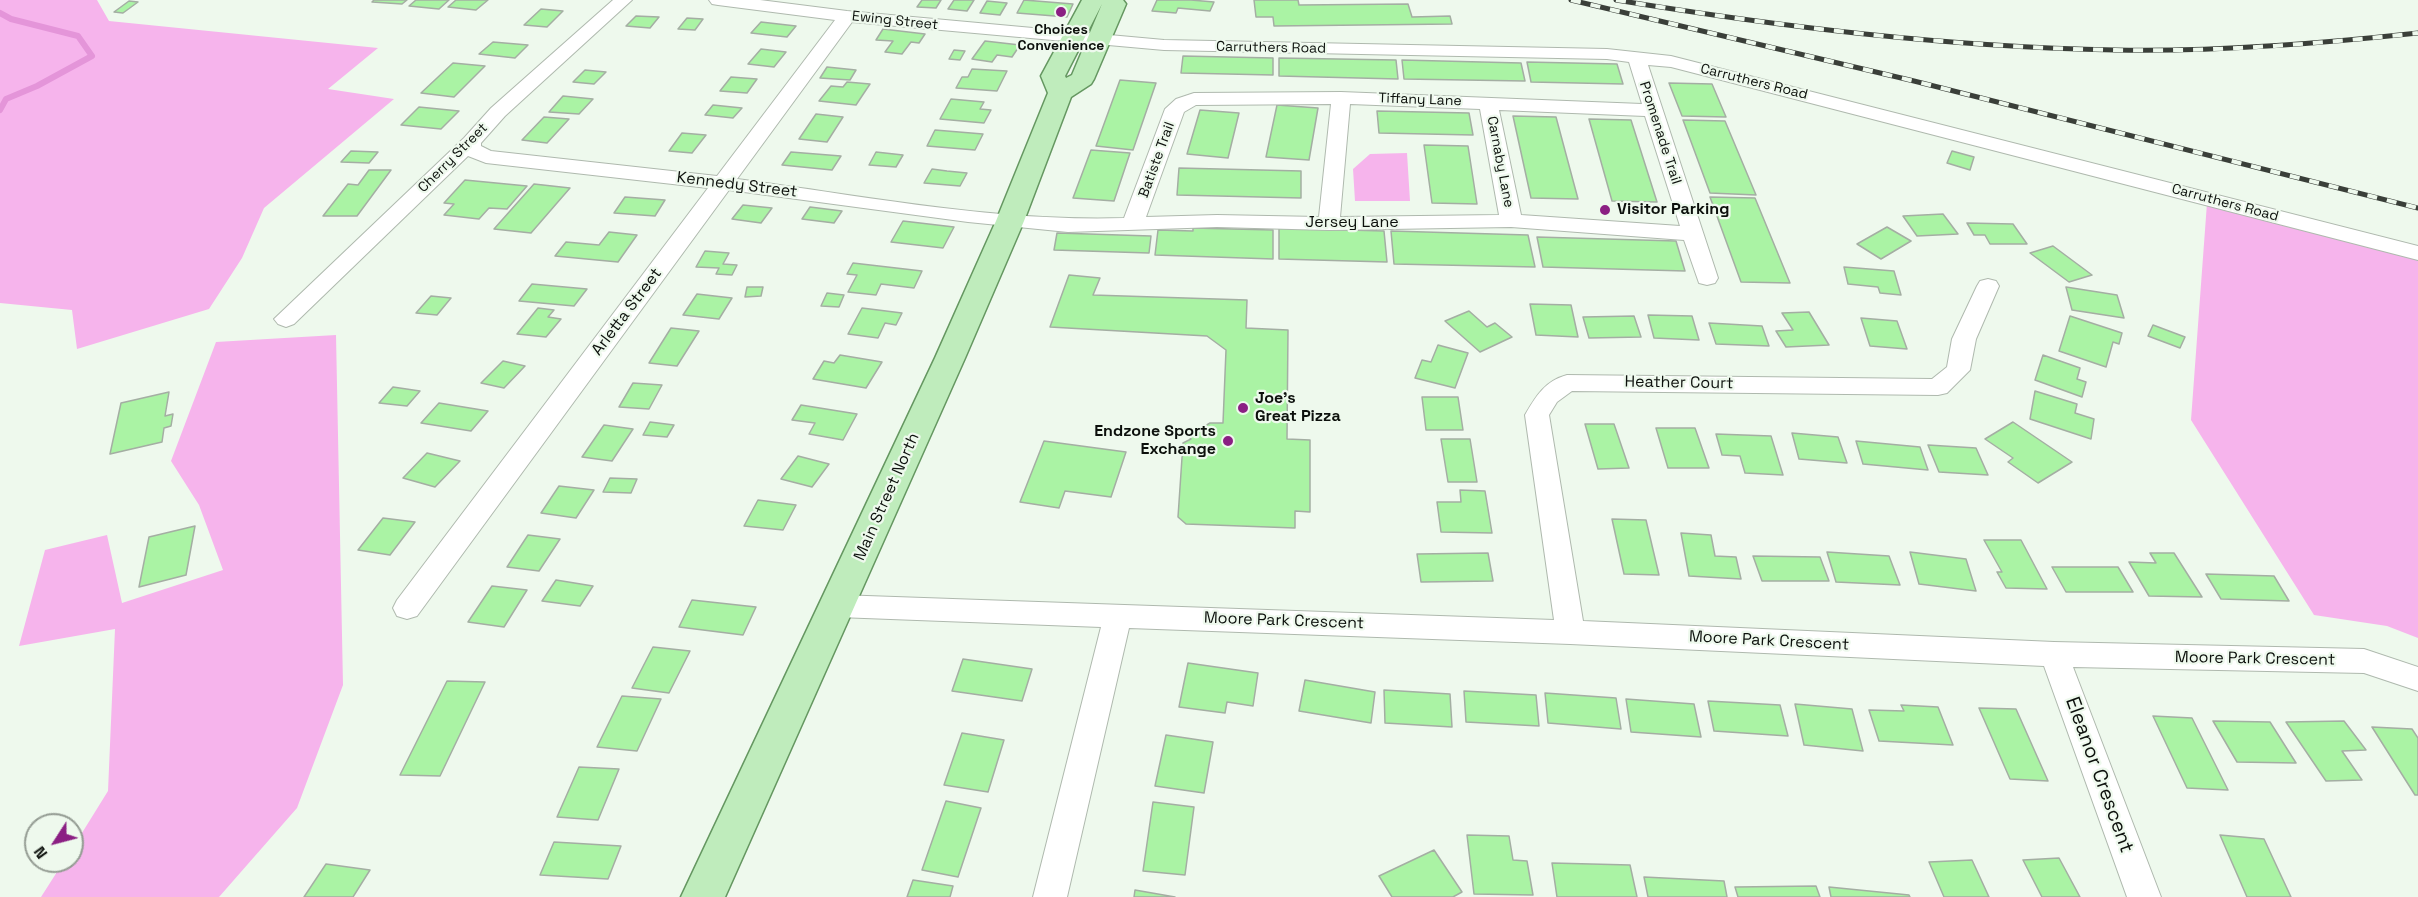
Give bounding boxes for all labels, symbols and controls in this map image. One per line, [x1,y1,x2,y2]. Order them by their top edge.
marker: Choices Convenience [1054,5,1068,19]
street label: Ewing Street [851,8,939,34]
place label: Choices Convenience [1018,22,1104,54]
street label: Carruthers Road [1216,39,1326,57]
street label: Carruthers Road [1699,61,1809,103]
street label: Promenade Trail [1635,80,1685,186]
street label: Tiffany Lane [1378,90,1462,110]
street label: Carnaby Lane [1483,115,1517,209]
street label: Cherry Street [415,120,491,196]
street label: Batiste Trail [1136,120,1178,200]
street label: Kennedy Street [676,168,798,202]
street label: Carruthers Road [2170,181,2280,225]
place label: Visitor Parking [1617,200,1729,220]
marker: Visitor Parking [1598,203,1612,217]
street label: Jersey Lane [1305,213,1399,233]
street label: Arletta Street [588,265,666,359]
street label: Heather Court [1624,372,1734,394]
place label: Joe's Great Pizza [1255,389,1341,427]
marker: Joe's Great Pizza [1236,401,1250,415]
place label: Endzone Sports Exchange [1094,422,1216,460]
street label: Main Street North [850,430,924,564]
marker: Endzone Sports Exchange [1221,434,1235,448]
street label: Moore Park Crescent [1204,609,1364,633]
street label: Moore Park Crescent [1688,627,1850,655]
street label: Moore Park Crescent [2175,648,2335,670]
street label: Eleanor Crescent [2060,694,2138,856]
north arrow [24,813,84,873]
text: N [29,842,52,863]

